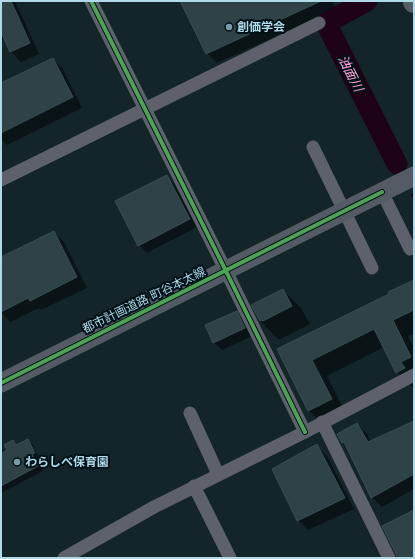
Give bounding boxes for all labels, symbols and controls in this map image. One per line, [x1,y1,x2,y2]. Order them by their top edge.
place label: 創価学会 [237,20,285,34]
marker: 創価学会 [224,22,234,32]
water label: 油面川 [335,52,367,96]
street label: 都市計画道路 町谷本太線 [80,264,208,336]
place label: わらしべ保育園 [25,455,109,469]
marker: わらしべ保育園 [12,457,22,467]

